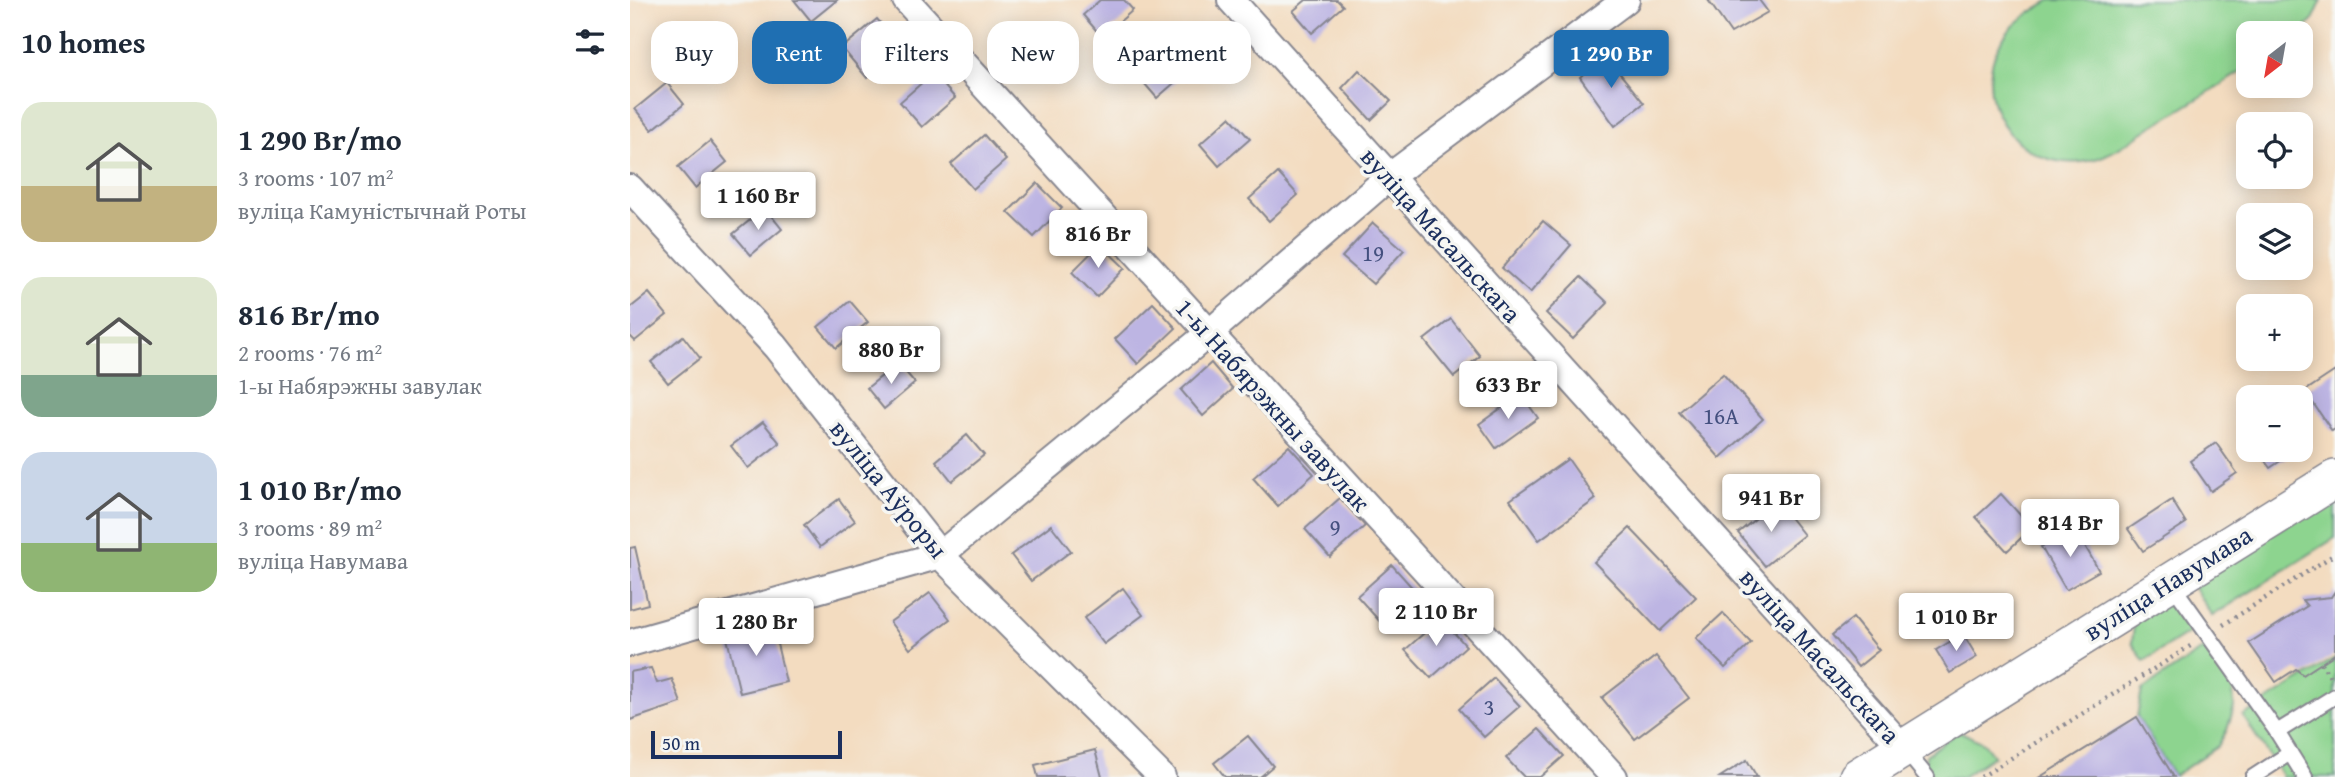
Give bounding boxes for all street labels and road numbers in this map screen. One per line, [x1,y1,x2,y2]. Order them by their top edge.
street label: вуліца Масальскага [1352,138,1531,332]
street label: 1-ы Набярэжны завулак [1167,289,1380,520]
street label: вуліца Аўроры [821,411,958,567]
street label: вуліца Навумава [2076,515,2260,650]
street label: вуліца Масальскага [1731,559,1910,753]

